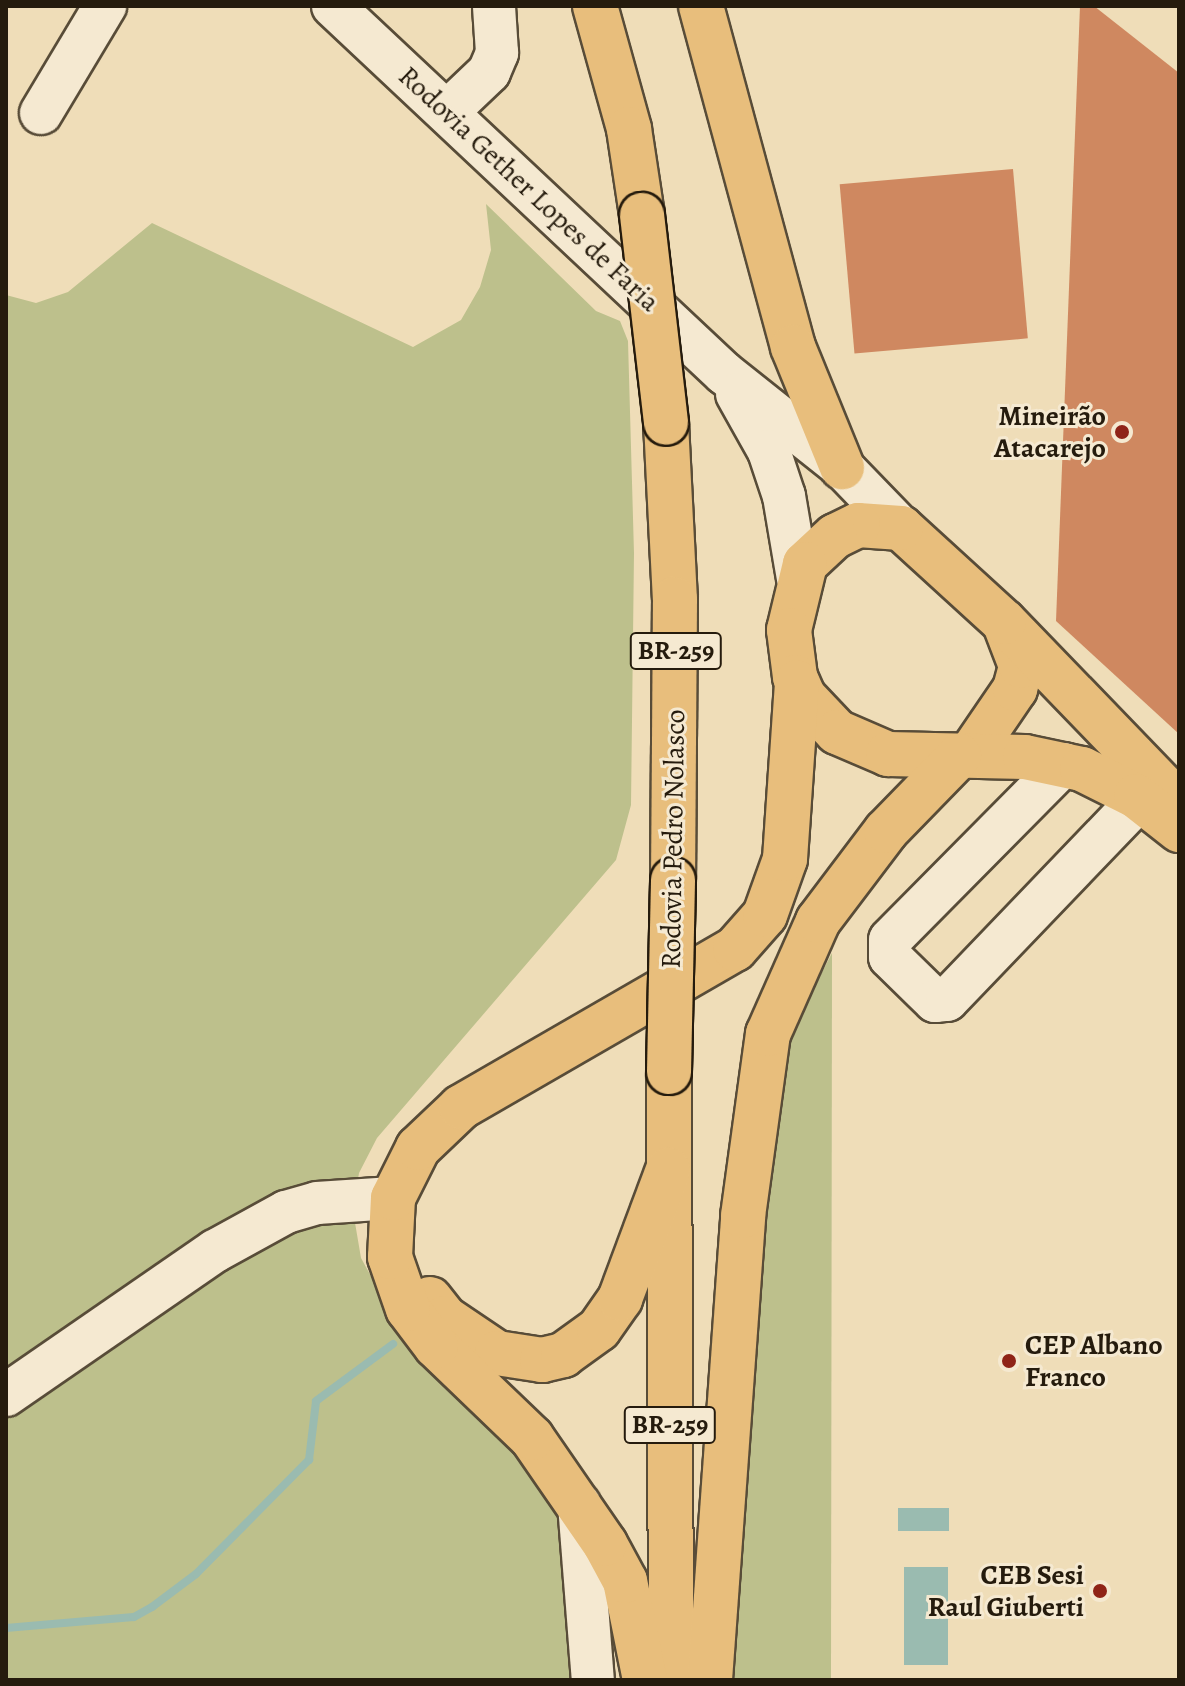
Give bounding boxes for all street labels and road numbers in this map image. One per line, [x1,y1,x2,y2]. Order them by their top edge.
street label: Rodovia Gether Lopes de Faria [392,59,666,319]
road number: BR-259 [628,629,724,673]
street label: Rodovia Pedro Nolasco [654,709,692,969]
road number: BR-259 [622,1403,718,1447]

